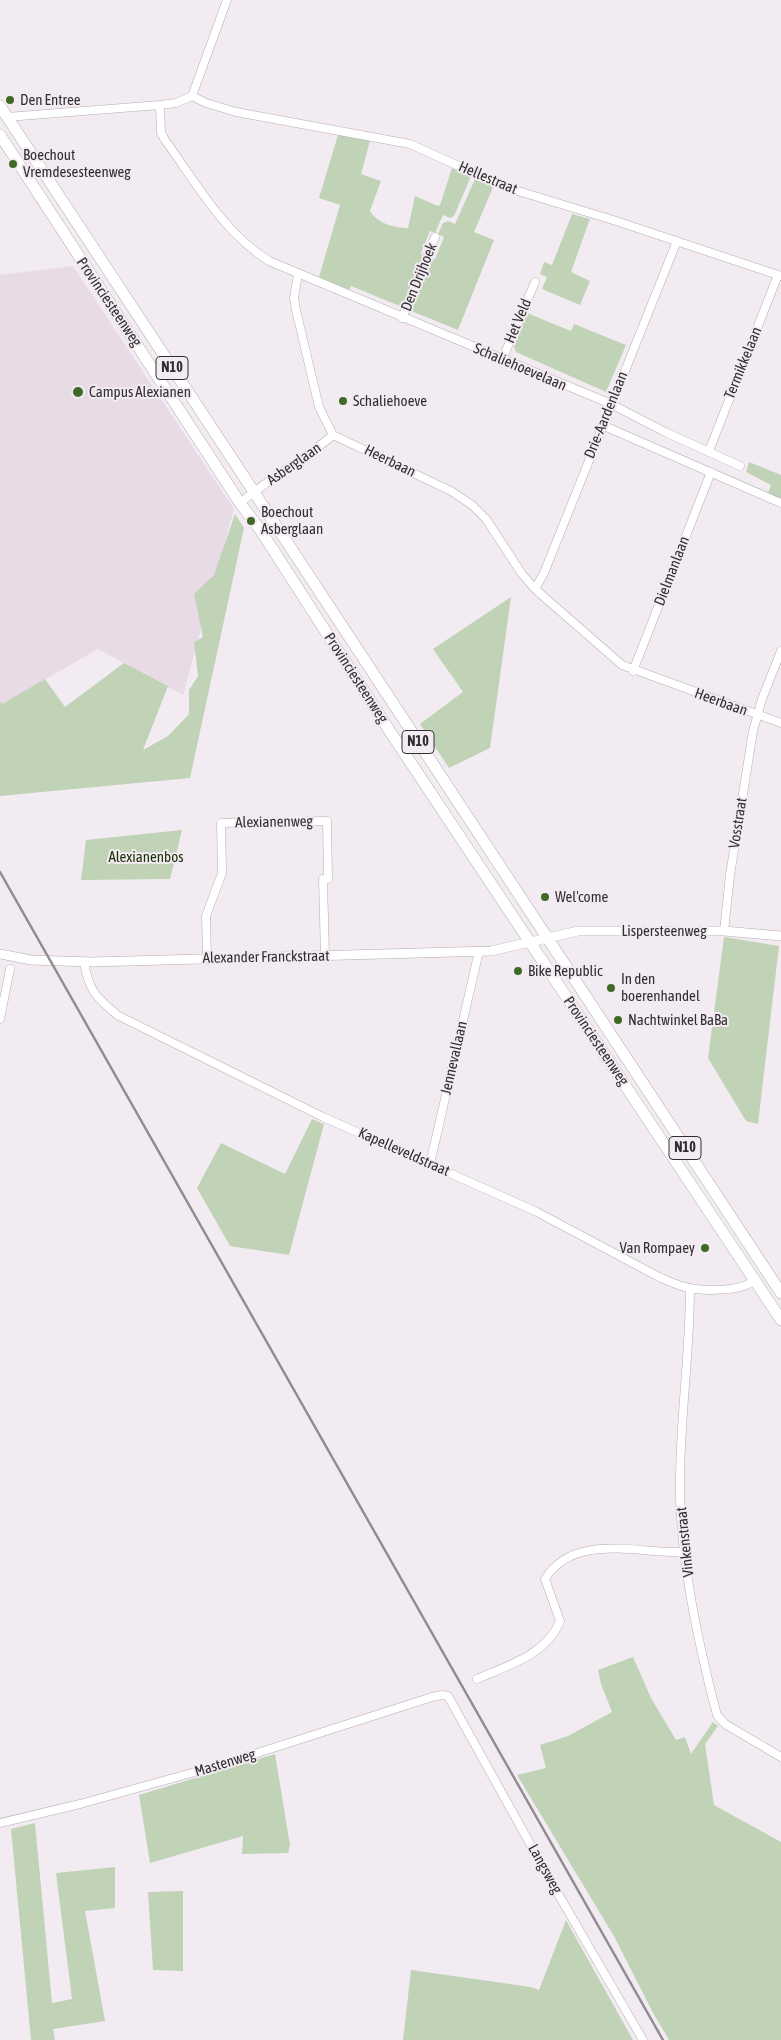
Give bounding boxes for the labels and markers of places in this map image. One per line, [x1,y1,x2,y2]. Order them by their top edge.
place label: Den Entree [20,91,80,109]
marker: Den Entree [4,94,16,106]
place label: Boechout Vremdesesteenweg [23,146,131,181]
marker: Boechout Vremdesesteenweg [7,158,19,170]
place label: Campus Alexianen [89,383,191,401]
marker: Campus Alexianen [71,385,85,399]
place label: Schaliehoeve [353,392,427,410]
marker: Schaliehoeve [337,395,349,407]
place label: Boechout Asberglaan [261,503,323,538]
marker: Boechout Asberglaan [245,515,257,527]
place label: Wel'come [555,888,608,906]
marker: Wel'come [539,891,551,903]
place label: Bike Republic [528,962,602,980]
marker: Bike Republic [512,965,524,977]
place label: In den boerenhandel [621,970,700,1005]
marker: In den boerenhandel [605,982,617,994]
place label: Nachtwinkel BaBa [628,1011,728,1029]
marker: Nachtwinkel BaBa [612,1014,624,1026]
place label: Van Rompaey [620,1239,695,1257]
marker: Van Rompaey [699,1242,711,1254]

